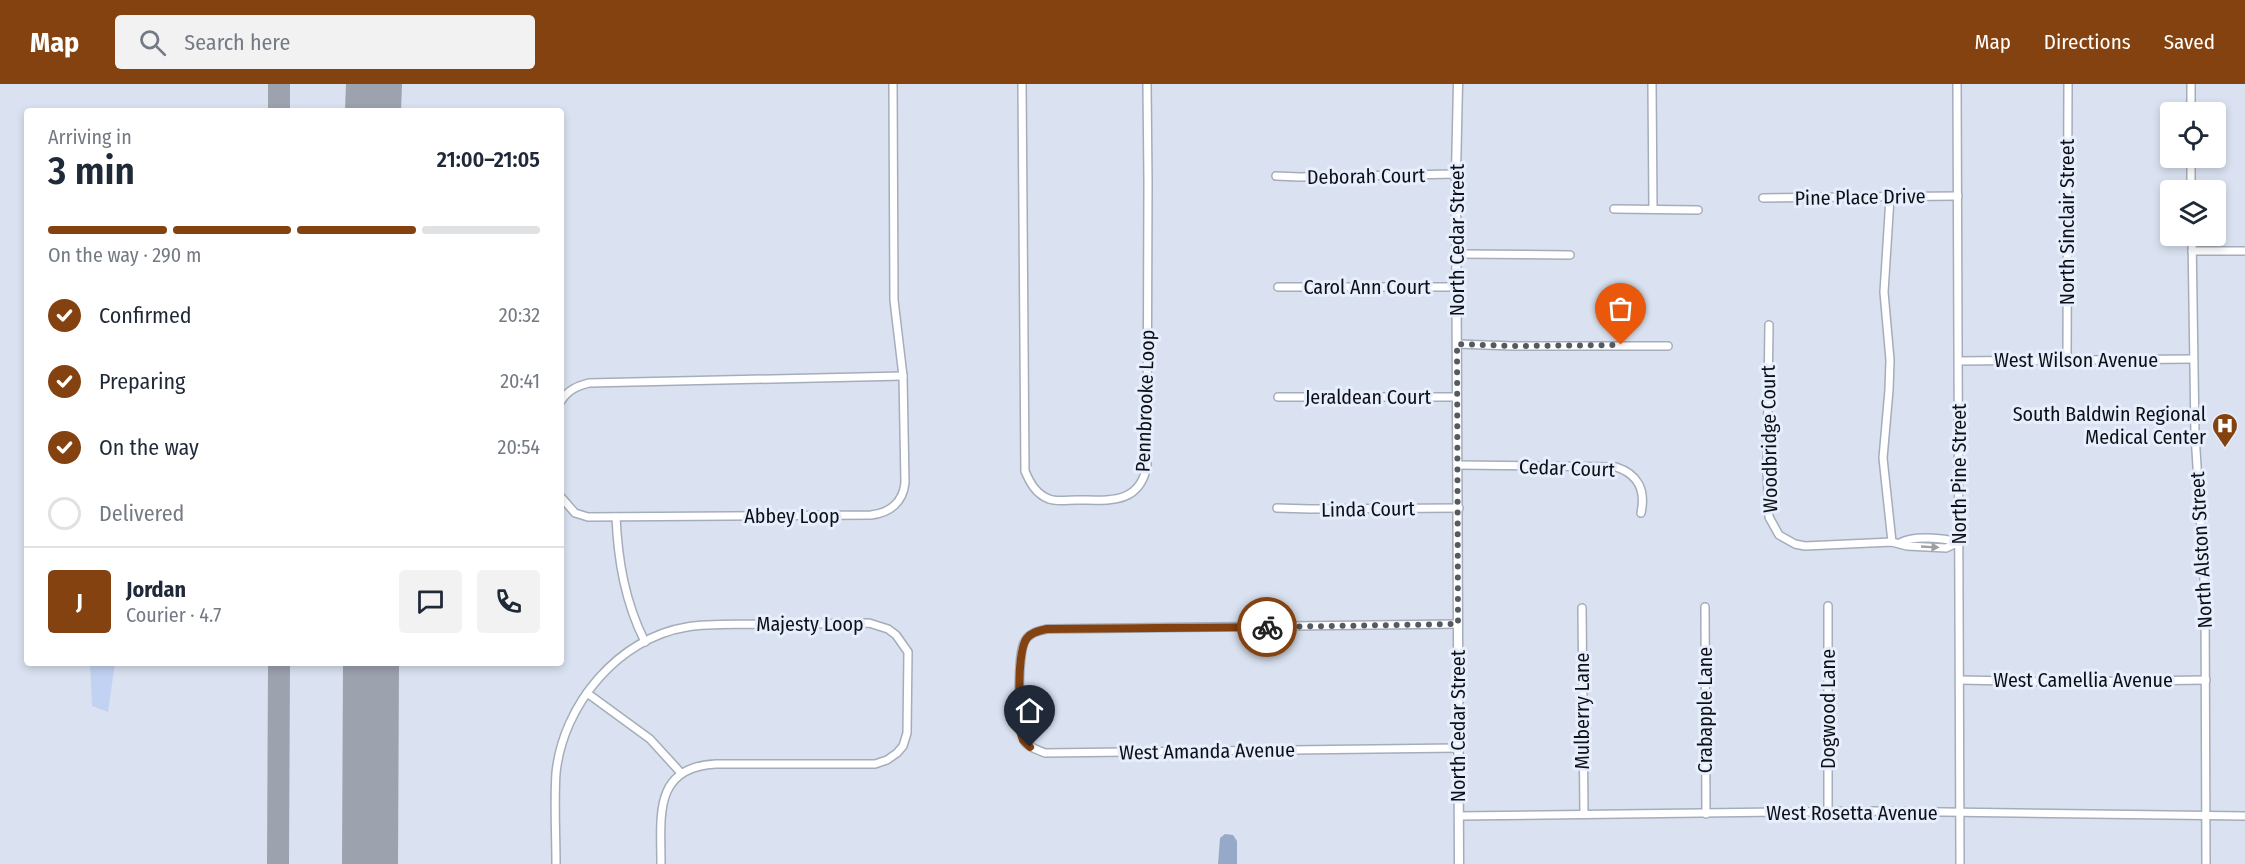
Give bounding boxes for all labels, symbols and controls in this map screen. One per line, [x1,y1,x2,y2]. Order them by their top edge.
search box [115,15,535,69]
text: Map [30,26,79,59]
icon: search [136,26,169,59]
text: Search here [184,29,290,56]
text: Map [1974,29,2011,55]
text: Directions [2044,29,2131,55]
text: Saved [2164,29,2215,55]
map controls [2160,102,2226,246]
button: locate [2160,102,2226,168]
text: Arriving in [48,125,132,149]
street label: North Sinclair Street [2055,138,2079,305]
text: 21:00–21:05 [437,146,540,173]
text: 3 min [48,148,135,194]
street label: Deborah Court [1307,163,1426,189]
street label: North Cedar Street [1445,163,1469,316]
button: layers [2160,180,2226,246]
street label: Pine Place Drive [1794,184,1926,210]
text: On the way · 290 m [48,243,201,267]
street label: Carol Ann Court [1303,275,1431,299]
pin [1595,283,1646,345]
icon: bag [1604,292,1637,325]
icon: check [48,299,81,332]
text: Confirmed [99,302,192,329]
text: 20:32 [499,303,540,327]
street label: Pennbrooke Loop [1131,329,1159,473]
street label: West Wilson Avenue [1994,348,2158,372]
street label: Woodbridge Court [1756,364,1782,513]
icon: check [48,365,81,398]
text: Preparing [99,368,185,395]
text: 20:41 [500,369,540,393]
street label: Jeraldean Court [1305,385,1432,409]
place label: South Baldwin Regional Medical Center [2013,402,2206,449]
street label: North Pine Street [1947,403,1971,545]
hospital icon: South Baldwin Regional Medical Center [2210,411,2240,449]
icon: check [48,431,81,464]
text: On the way [99,434,199,461]
text: 20:54 [498,435,540,459]
street label: Cedar Court [1519,454,1616,482]
street label: North Alston Street [2185,471,2217,629]
street label: Linda Court [1321,496,1416,522]
text: Delivered [99,500,184,527]
street label: Abbey Loop [744,504,840,528]
one-way arrow [1920,543,1939,552]
button: chat [399,570,462,633]
button: phone [477,570,540,633]
text: Jordan [126,576,186,603]
text: J [76,588,83,615]
courier [1237,597,1297,657]
text: Courier · 4.7 [126,603,221,627]
icon: bike [1251,611,1284,644]
street label: Majesty Loop [756,612,864,636]
street label: Crabapple Lane [1693,647,1717,773]
street label: North Cedar Street [1446,649,1470,802]
street label: Dogwood Lane [1816,649,1840,769]
street label: Mulberry Lane [1570,653,1594,770]
street label: West Camellia Avenue [1993,668,2173,692]
pin [1004,685,1055,747]
icon: home [1013,694,1046,727]
street label: West Amanda Avenue [1119,737,1295,765]
street label: West Rosetta Avenue [1766,801,1938,825]

